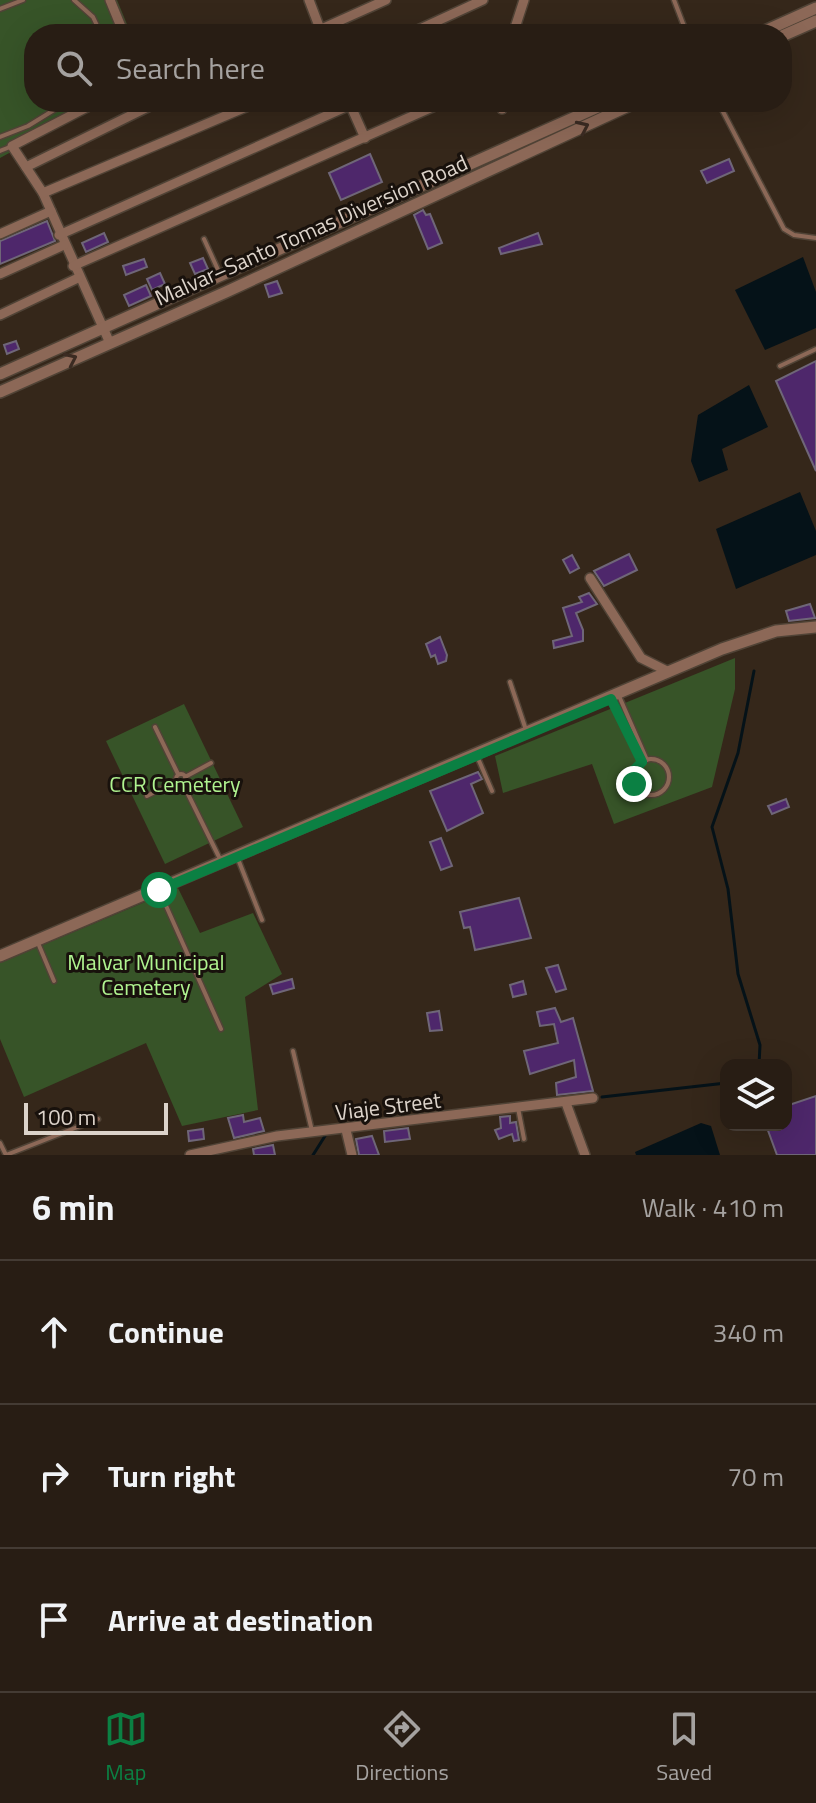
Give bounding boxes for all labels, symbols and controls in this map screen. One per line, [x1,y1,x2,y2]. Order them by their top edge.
search box [24,24,792,112]
text: Search here [116,45,265,91]
icon: search [52,46,96,90]
one-way arrow [575,121,589,137]
street label: Malvar–Santo Tomas Diversion Road [149,145,473,315]
one-way arrow [63,353,77,369]
route end [616,766,652,802]
park label: CCR Cemetery [109,767,241,801]
route start [141,872,177,908]
park label: Malvar Municipal Cemetery [67,945,225,1004]
map controls [720,1059,792,1131]
button: layers [720,1059,792,1131]
street label: Viaje Street [333,1083,443,1129]
scale bar [24,1099,168,1135]
text: 100 m [36,1100,96,1134]
text: 6 min [32,1181,115,1233]
text: Walk · 410 m [642,1188,784,1227]
text: Continue [108,1309,224,1355]
icon: ahead [32,1310,76,1354]
text: 340 m [713,1313,784,1352]
text: Turn right [108,1453,236,1499]
icon: right [32,1454,76,1498]
text: 70 m [727,1457,784,1496]
text: Arrive at destination [108,1597,373,1643]
icon: arrive [32,1598,76,1642]
tab: Map [104,1707,148,1789]
tab: Directions [355,1707,449,1789]
tab: Saved [656,1707,712,1789]

